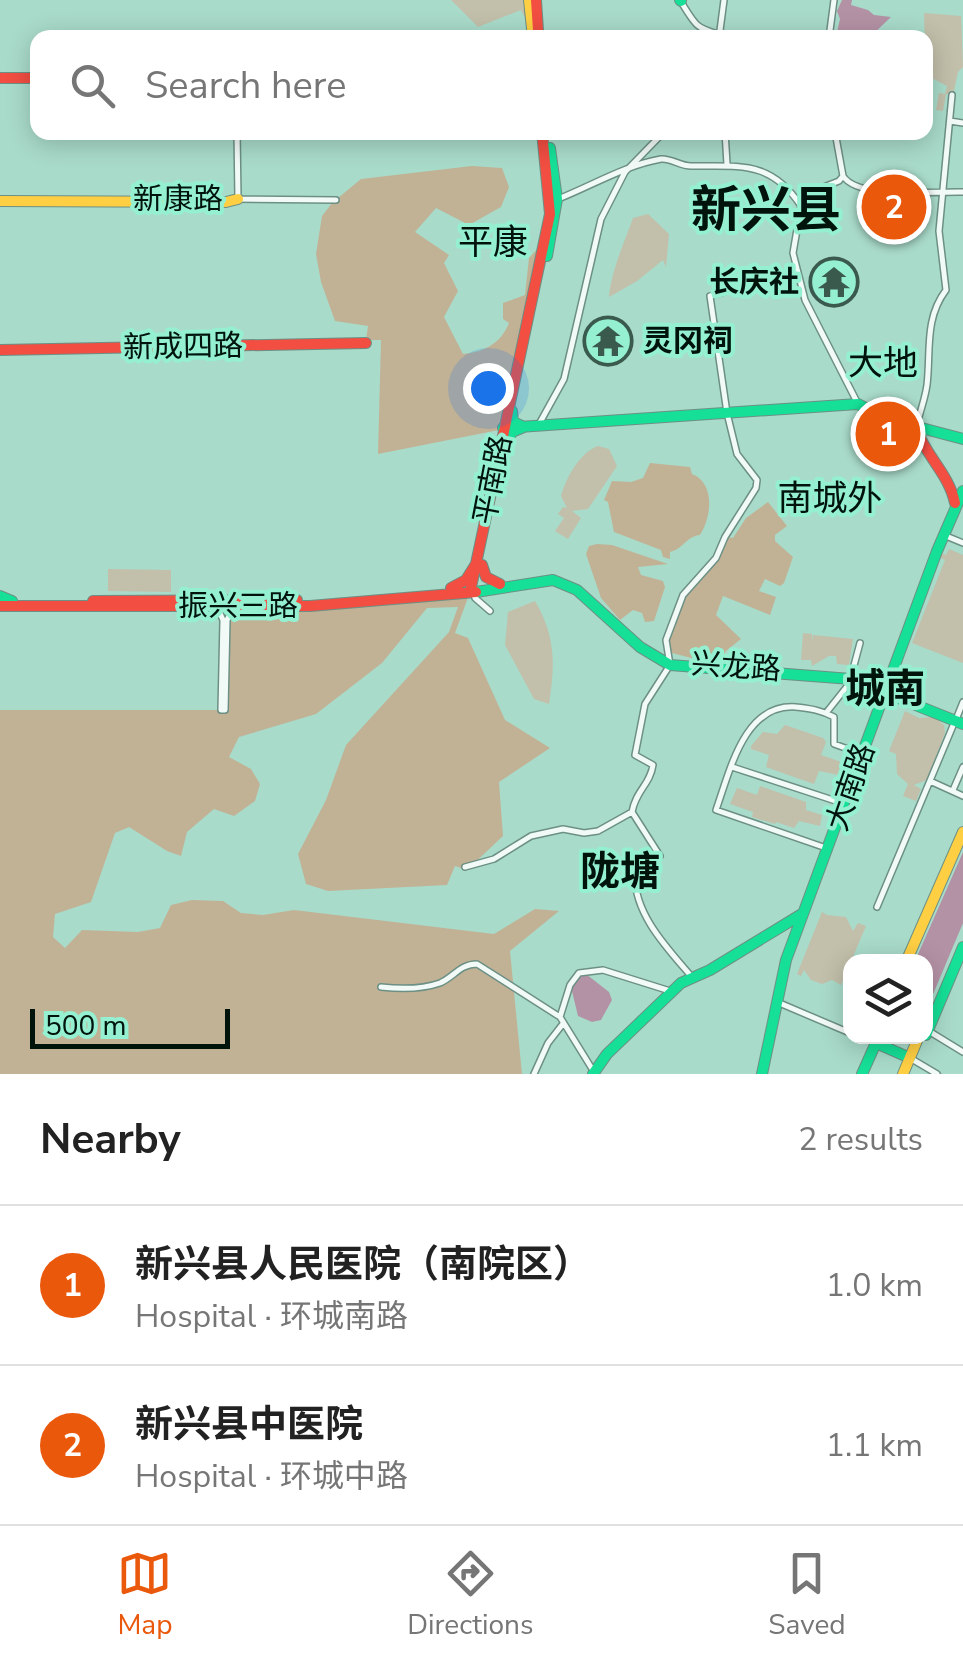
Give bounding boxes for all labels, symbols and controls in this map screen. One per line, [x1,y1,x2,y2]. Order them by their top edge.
search box [30,30,933,140]
icon: search [65,58,120,113]
text: Search here [145,60,346,111]
pin: 2 [862,170,926,244]
district label: 新兴县 [691,176,841,245]
street label: 新康路 [133,179,223,220]
district label: 平康 [458,219,528,266]
temple icon: 长庆社 [808,256,860,308]
place label: 长庆社 [709,262,799,303]
temple icon: 灵冈祠 [582,315,634,367]
place label: 灵冈祠 [643,321,733,362]
street label: 新成四路 [123,325,243,369]
district label: 大地 [848,340,918,387]
your location [463,363,514,414]
pin: 1 [856,396,920,472]
street label: 平南路 [464,432,522,528]
district label: 南城外 [777,475,883,522]
street label: 振兴三路 [178,586,298,627]
street label: 兴龙路 [690,643,782,691]
district label: 城南 [845,662,925,716]
street label: 大南路 [817,738,885,836]
district label: 陇塘 [580,845,660,899]
map controls [843,954,933,1044]
button: layers [843,954,933,1044]
scale bar [30,1004,230,1048]
text: 500 m [45,1007,127,1045]
text: Nearby [40,1111,181,1168]
text: 2 results [798,1118,923,1161]
text: 新兴县人民医院（南院区） [135,1239,591,1290]
text: 1 [63,1264,82,1307]
text: 1.0 km [826,1264,923,1307]
text: Hospital · 环城南路 [135,1295,408,1338]
text: 新兴县中医院 [135,1399,363,1450]
text: 2 [63,1424,82,1467]
text: 1.1 km [826,1424,923,1467]
text: Hospital · 环城中路 [135,1455,408,1498]
tab: Map [117,1546,172,1644]
tab: Directions [407,1546,533,1644]
tab: Saved [768,1546,846,1644]

